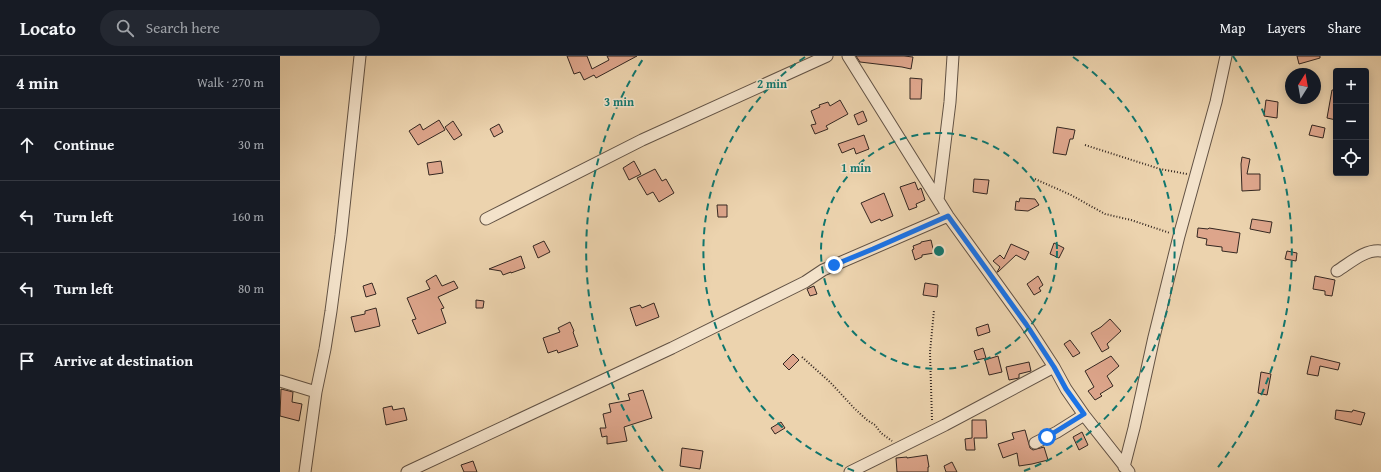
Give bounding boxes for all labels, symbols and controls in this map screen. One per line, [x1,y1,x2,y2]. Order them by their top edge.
search box [100,10,380,46]
text: Locato [20,14,76,42]
icon: search [114,17,136,39]
text: Search here [146,17,220,38]
text: Map [1220,18,1246,38]
text: Layers [1268,18,1306,38]
text: Share [1328,18,1361,38]
north arrow [1285,68,1321,104]
map controls [1333,68,1369,176]
button: + [1333,68,1369,104]
text: 4 min [16,70,58,95]
text: Walk · 270 m [197,73,264,92]
text: 2 min [757,75,787,92]
text: 3 min [604,93,634,110]
button: − [1333,104,1369,140]
icon: ahead [16,134,38,156]
text: Continue [54,134,115,155]
text: 30 m [238,135,264,154]
button: locate [1333,140,1369,176]
text: 1 min [841,159,871,176]
icon: left [16,206,38,228]
text: Turn left [54,206,113,227]
text: 160 m [232,207,264,226]
centre of rings [932,244,946,258]
route end [825,256,843,274]
icon: left [16,278,38,300]
text: Turn left [54,278,113,299]
text: 80 m [238,279,264,298]
icon: arrive [16,350,38,372]
text: Arrive at destination [54,350,193,371]
route start [1038,428,1056,446]

